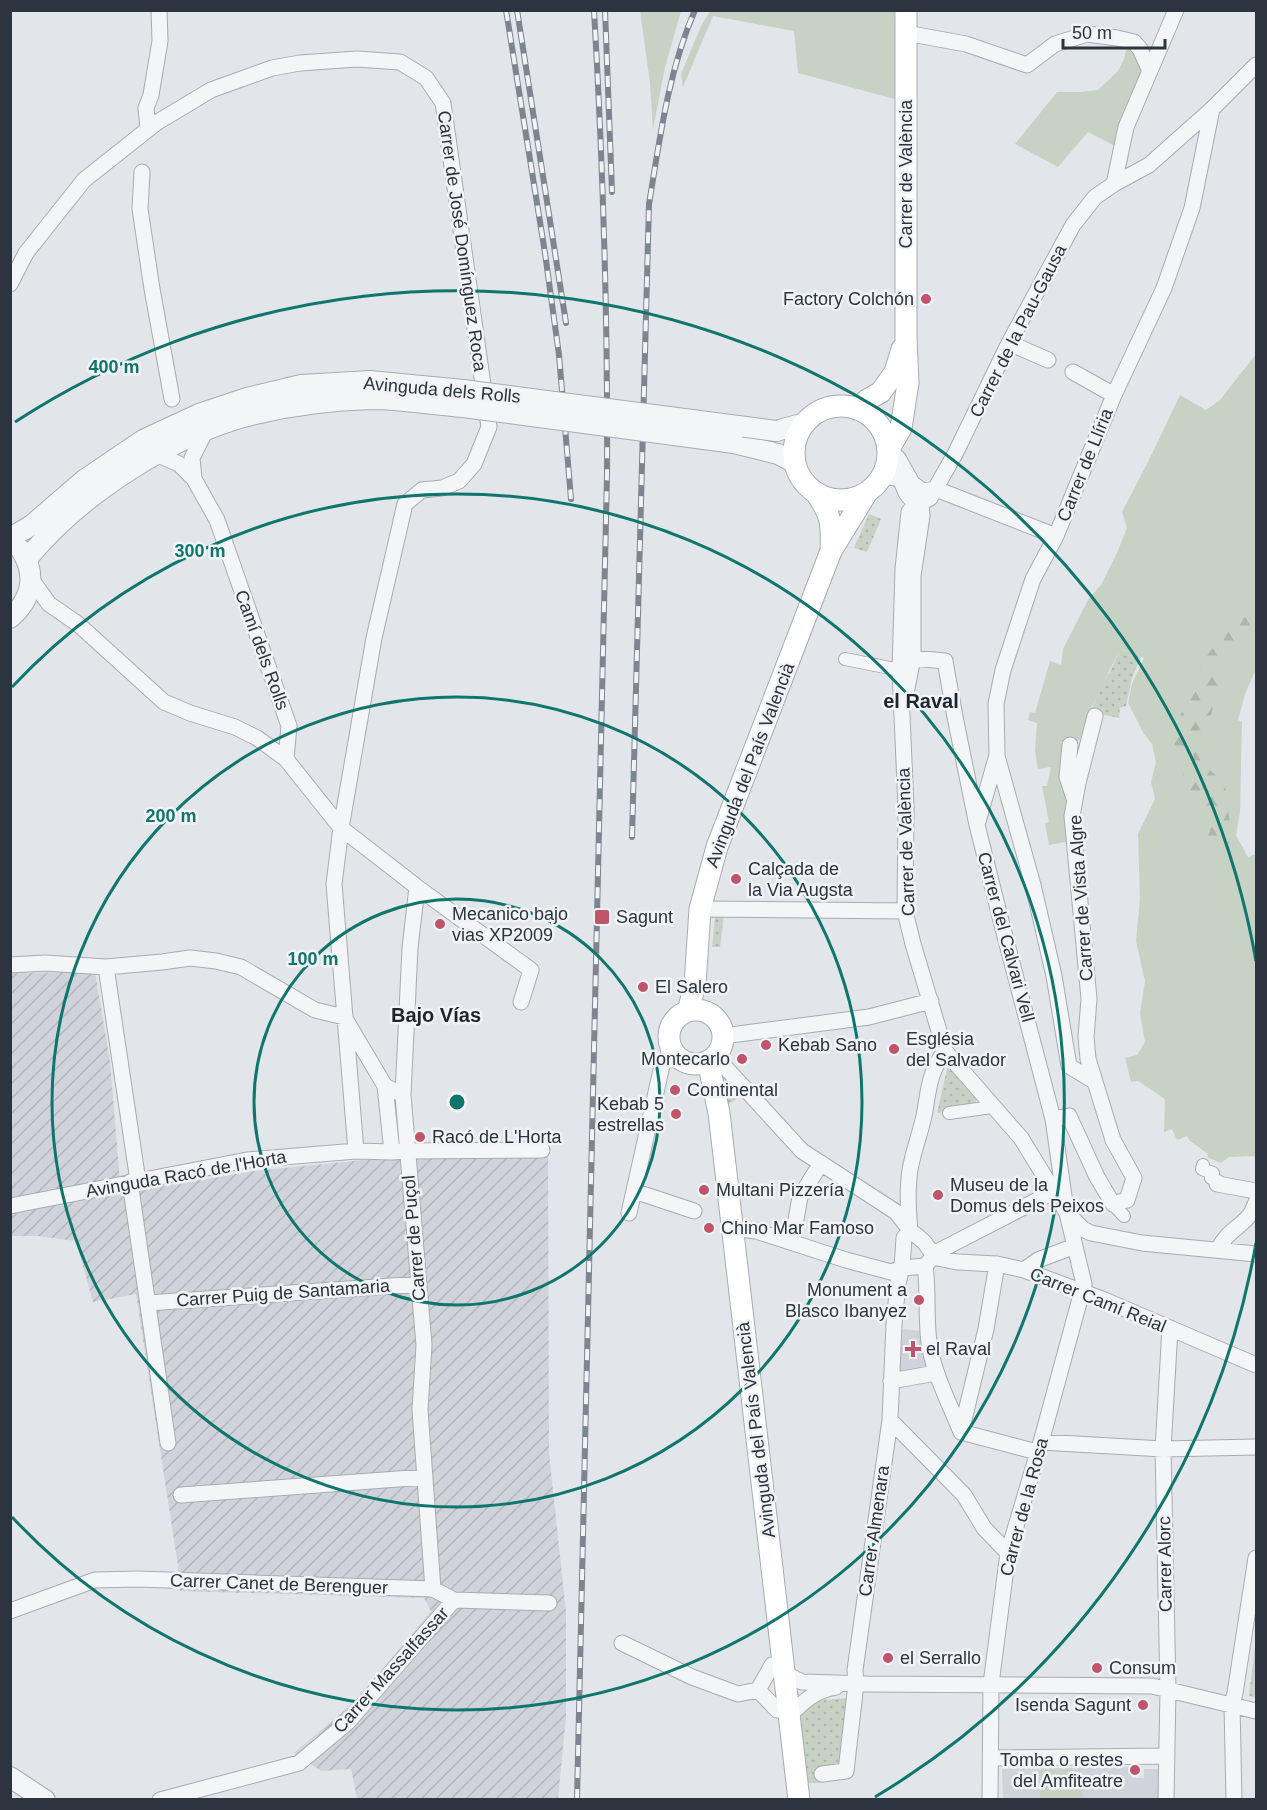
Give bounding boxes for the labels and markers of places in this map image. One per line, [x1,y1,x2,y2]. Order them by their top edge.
place label: Factory Colchón [783,289,914,309]
marker: Factory Colchón [919,292,933,306]
place label: Calçada de la Via Augsta [748,859,854,900]
marker: Calçada de la Via Augsta [729,872,743,886]
place label: Mecanico bajo vias XP2009 [452,904,568,945]
place label: Sagunt [616,907,673,927]
marker: Sagunt [593,908,611,926]
marker: Mecanico bajo vias XP2009 [433,917,447,931]
place label: El Salero [655,977,728,997]
marker: El Salero [636,980,650,994]
place label: Església del Salvador [906,1029,1006,1070]
place label: Kebab Sano [778,1035,877,1055]
marker: Kebab Sano [759,1038,773,1052]
marker: Església del Salvador [887,1042,901,1056]
place label: Montecarlo [641,1049,730,1069]
marker: Montecarlo [735,1052,749,1066]
place label: Continental [687,1080,778,1100]
marker: Continental [668,1083,682,1097]
centre of rings [447,1092,467,1112]
place label: Kebab 5 estrellas [597,1094,664,1135]
marker: Kebab 5 estrellas [669,1107,683,1121]
place label: Racó de L'Horta [432,1127,562,1147]
marker: Racó de L'Horta [413,1130,427,1144]
place label: Museu de la Domus dels Peixos [950,1175,1104,1216]
place label: Multani Pizzería [716,1180,845,1200]
marker: Multani Pizzería [697,1183,711,1197]
marker: Museu de la Domus dels Peixos [931,1188,945,1202]
place label: Chino Mar Famoso [721,1218,874,1238]
marker: Chino Mar Famoso [702,1221,716,1235]
place label: Monument a Blasco Ibanyez [785,1280,908,1321]
marker: Monument a Blasco Ibanyez [912,1293,926,1307]
place label: el Raval [926,1339,991,1359]
marker: el Raval [904,1340,922,1358]
place label: el Serrallo [900,1648,981,1668]
marker: el Serrallo [881,1651,895,1665]
place label: Consum [1109,1658,1176,1678]
marker: Consum [1090,1661,1104,1675]
place label: Isenda Sagunt [1015,1695,1131,1715]
marker: Isenda Sagunt [1136,1698,1150,1712]
place label: Tomba o restes del Amfiteatre [1000,1750,1123,1791]
marker: Tomba o restes del Amfiteatre [1128,1763,1142,1777]

